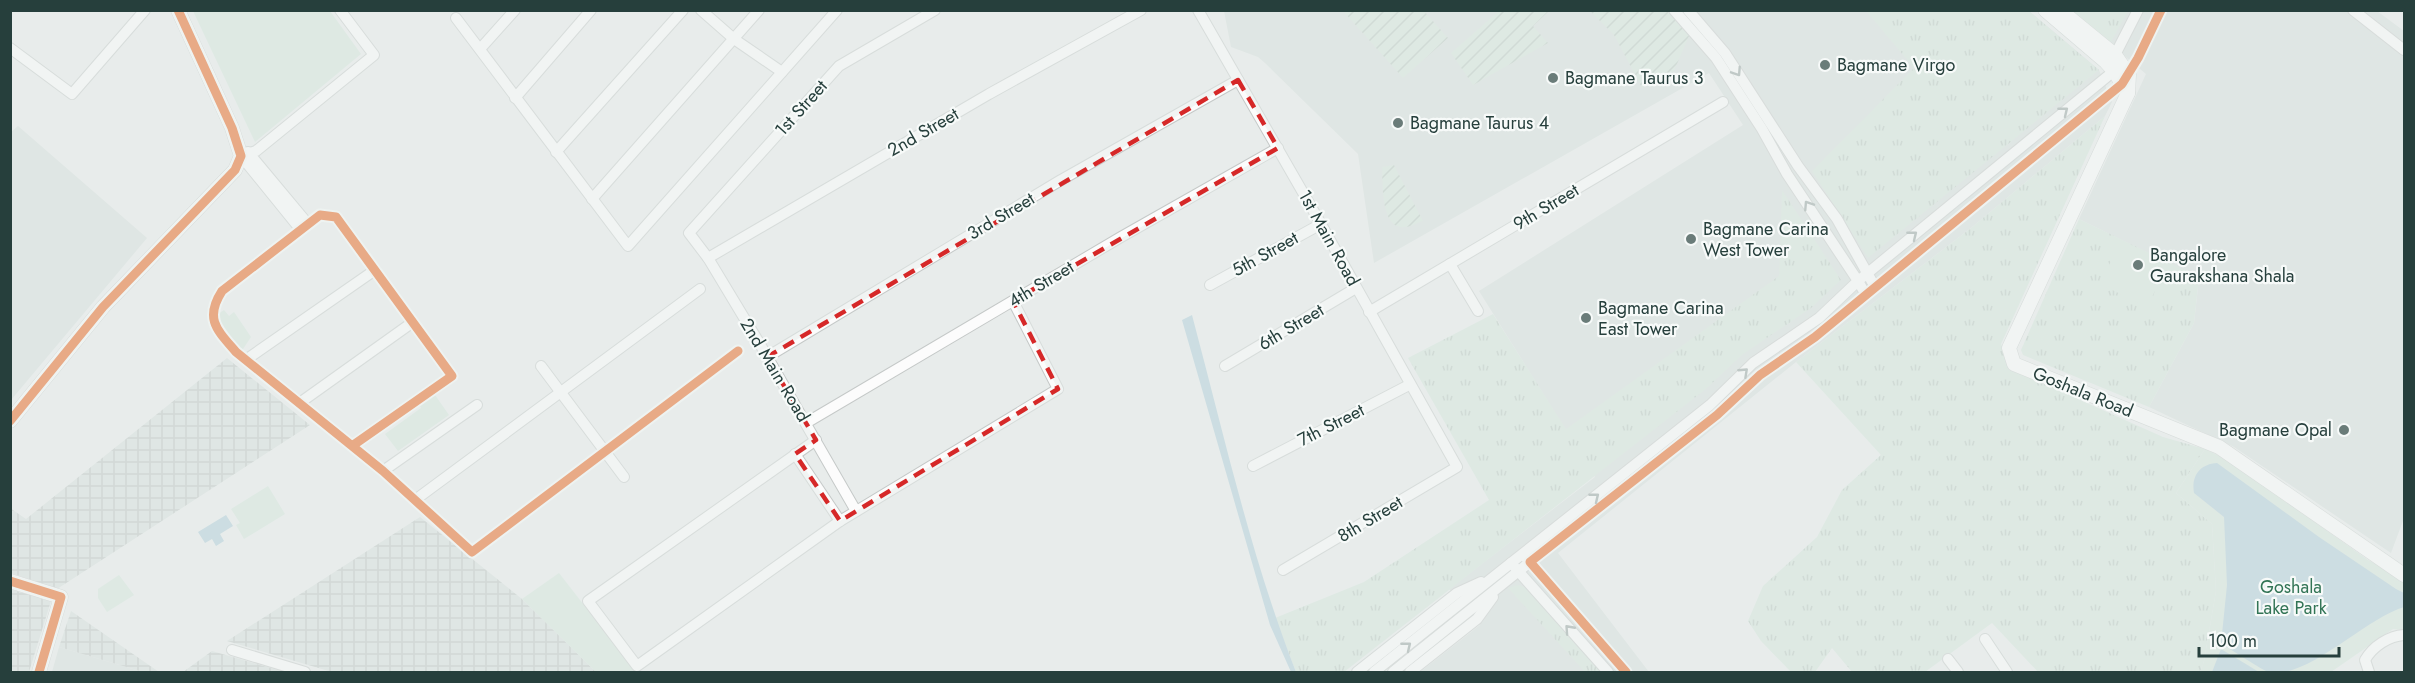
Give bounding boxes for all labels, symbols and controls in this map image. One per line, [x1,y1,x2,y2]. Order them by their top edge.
place label: Bagmane Virgo [1837,52,1956,78]
marker: Bagmane Virgo [1818,58,1832,72]
place label: Bagmane Taurus 3 [1565,65,1704,91]
one-way arrow [1730,66,1741,77]
marker: Bagmane Taurus 3 [1546,71,1560,85]
street label: 1st Street [769,74,834,142]
street label: 2nd Street [883,101,964,163]
one-way arrow [2057,108,2068,119]
place label: Bagmane Taurus 4 [1410,110,1549,136]
marker: Bagmane Taurus 4 [1391,116,1405,130]
street label: 9th Street [1508,177,1584,237]
street label: 3rd Street [962,185,1040,246]
street label: 1st Main Road [1292,185,1366,291]
one-way arrow [1804,201,1815,212]
place label: Bagmane Carina West Tower [1703,216,1829,263]
street label: 5th Street [1227,225,1303,283]
one-way arrow [1906,231,1917,242]
marker: Bagmane Carina West Tower [1684,232,1698,246]
place label: Bangalore Gaurakshana Shala [2150,242,2294,289]
street label: 4th Street [1003,254,1079,314]
marker: Bangalore Gaurakshana Shala [2131,258,2145,272]
place label: Bagmane Carina East Tower [1598,295,1724,342]
street label: 6th Street [1253,297,1329,357]
marker: Bagmane Carina East Tower [1579,311,1593,325]
street label: 2nd Main Road [734,313,816,427]
street label: Goshala Road [2029,360,2137,424]
one-way arrow [1738,368,1748,379]
street label: 7th Street [1293,397,1369,453]
place label: Bagmane Opal [2219,417,2332,443]
marker: Bagmane Opal [2337,423,2351,437]
street label: 8th Street [1332,489,1408,549]
one-way arrow [1588,494,1599,505]
park label: Goshala Lake Park [2255,574,2327,621]
scale bar [2199,620,2338,658]
one-way arrow [1565,625,1576,636]
text: 100 m [2208,628,2257,654]
one-way arrow [1400,643,1411,654]

